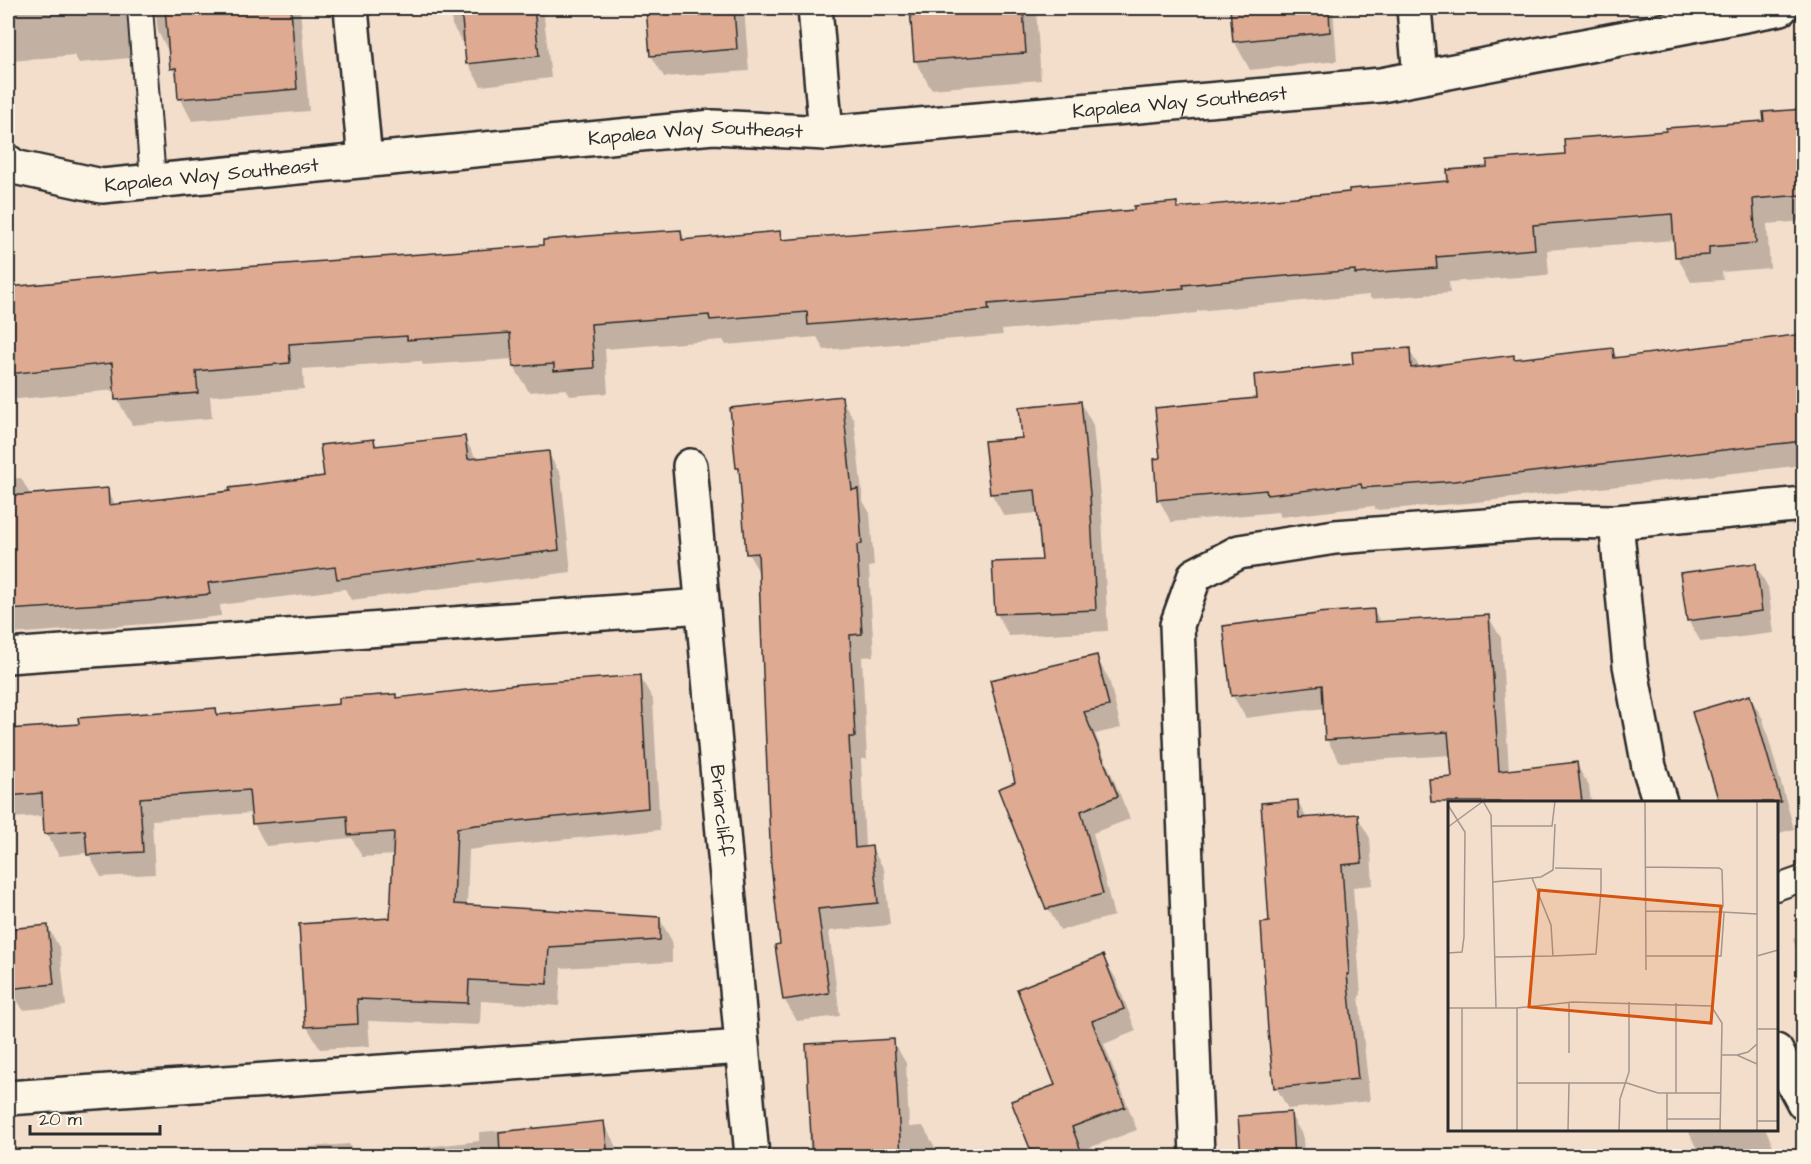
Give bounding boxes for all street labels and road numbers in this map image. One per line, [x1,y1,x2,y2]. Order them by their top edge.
street label: Kapalea Way Southeast [1071,79,1288,126]
street label: Kapalea Way Southeast [587,113,804,153]
street label: Kapalea Way Southeast [103,151,320,200]
street label: Briarcliff [703,763,739,858]

